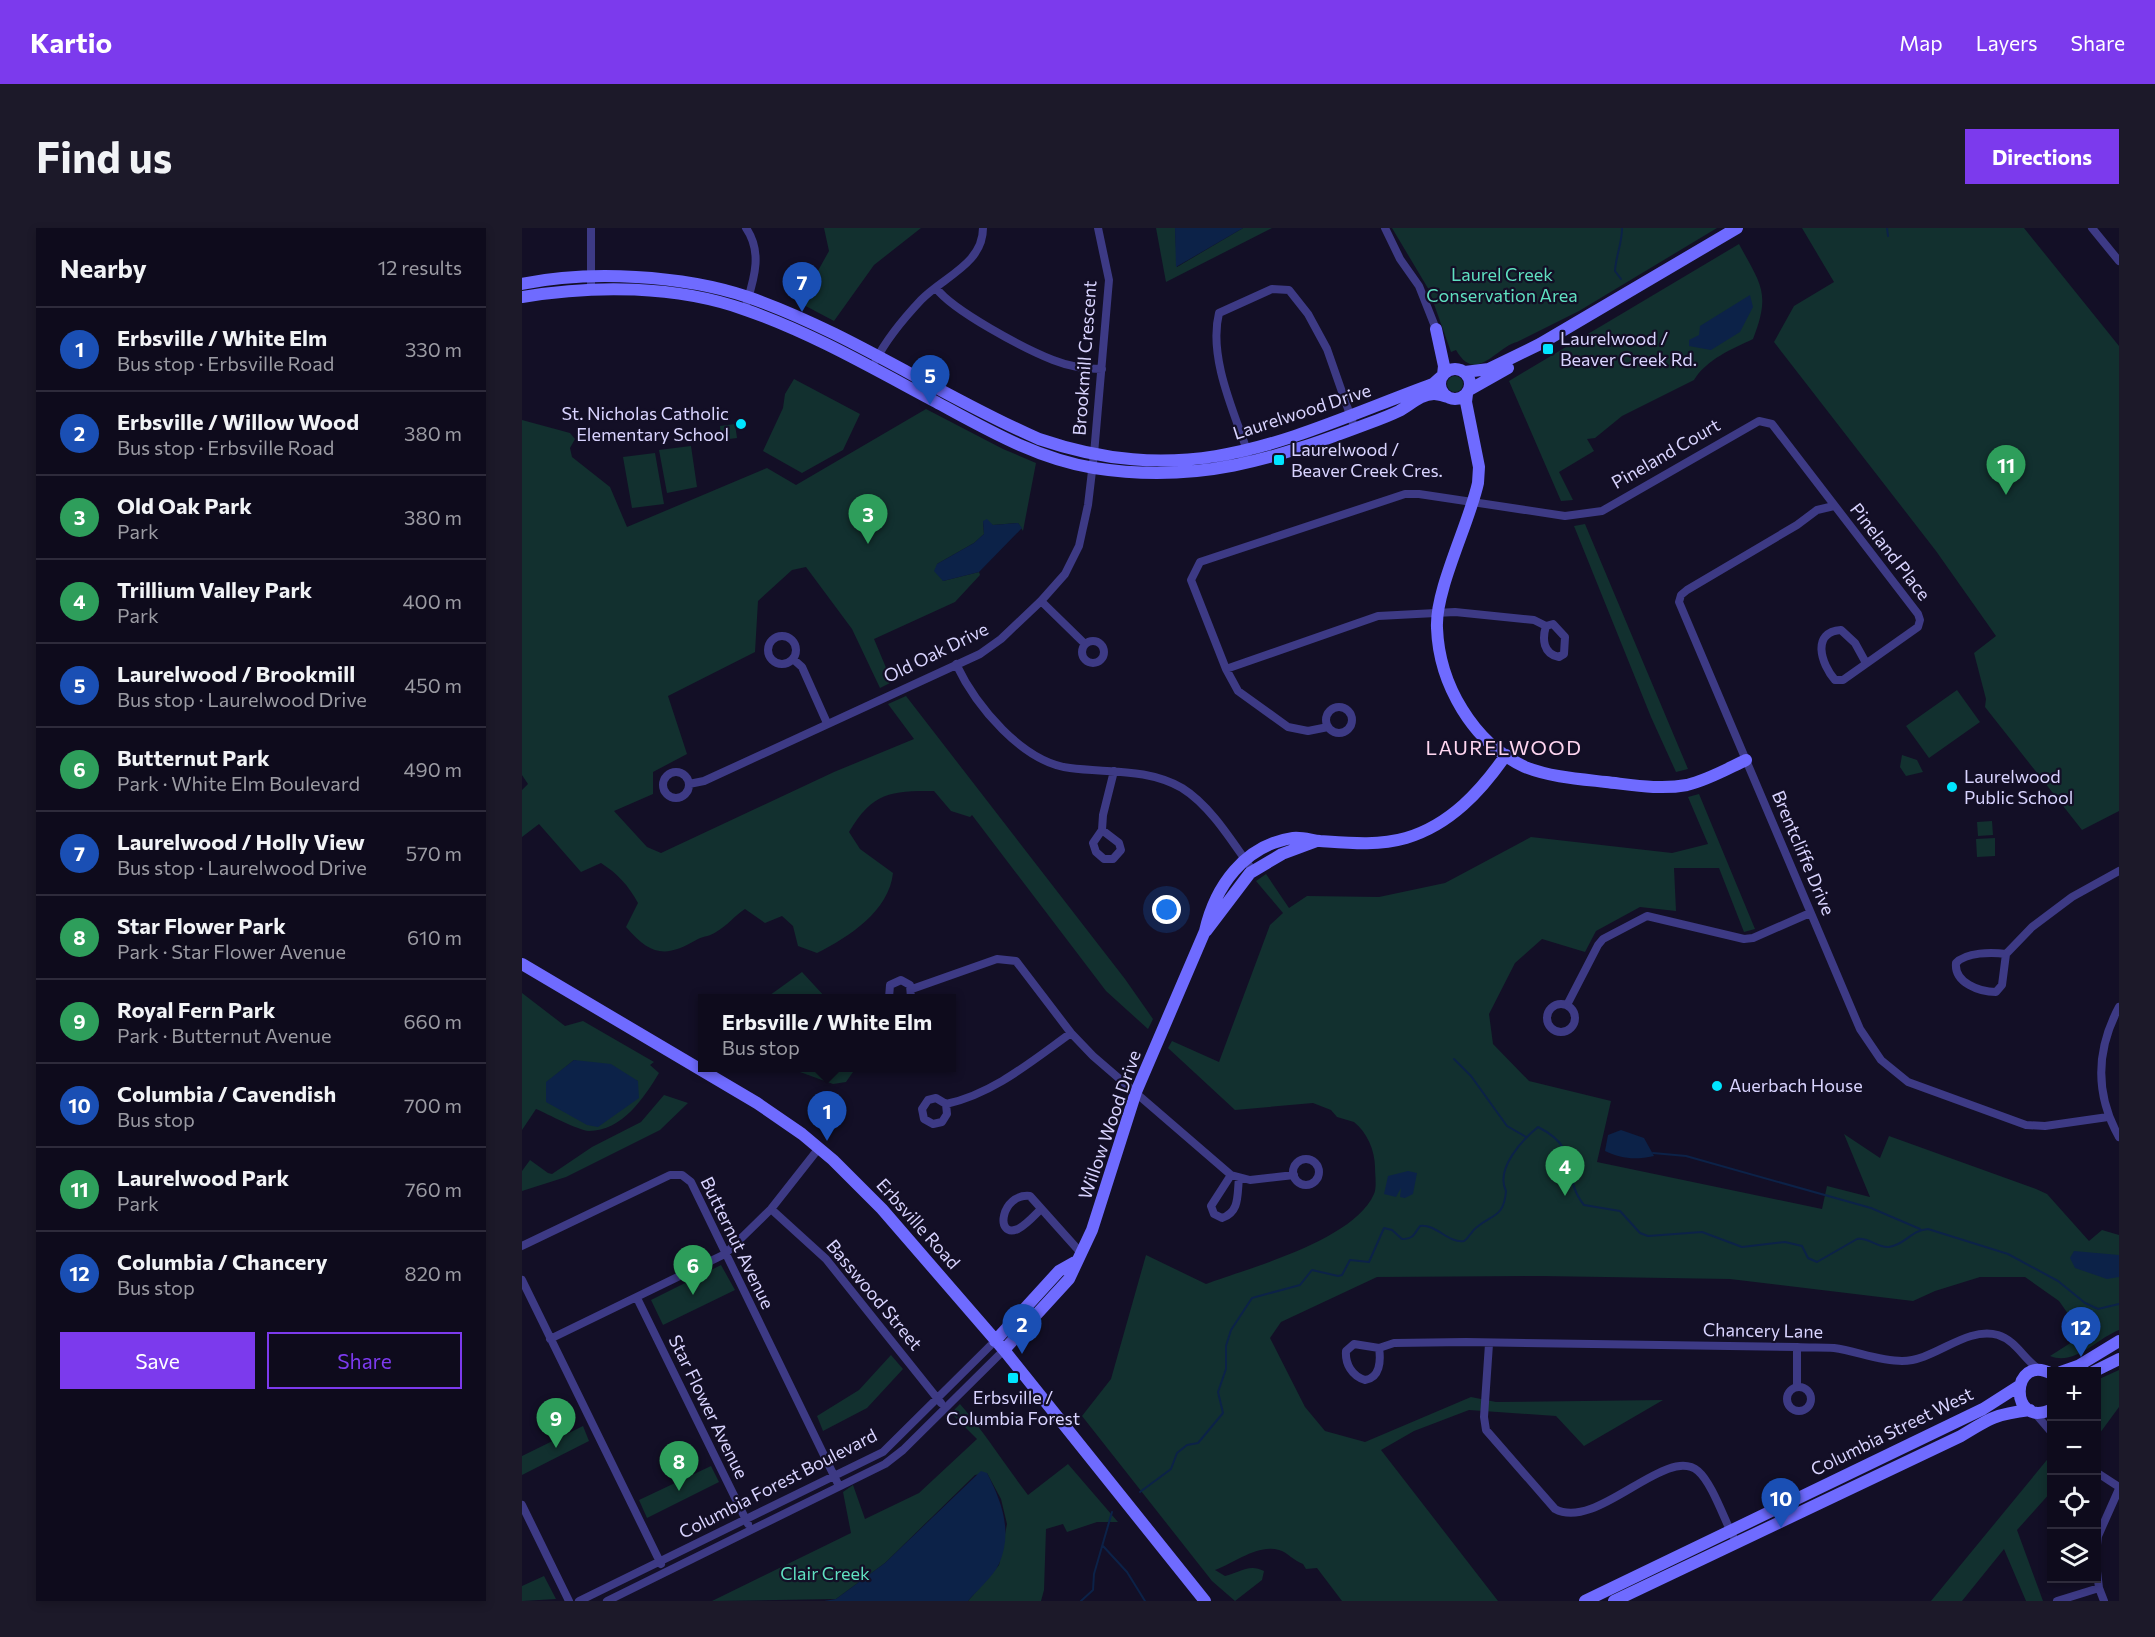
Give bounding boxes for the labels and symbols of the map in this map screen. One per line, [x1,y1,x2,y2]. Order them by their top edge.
pin: 7 [782,262,822,312]
park label: Laurel Creek Conservation Area [1426,263,1578,306]
street label: Brookmill Crescent [1068,280,1100,436]
place label: Laurelwood / Beaver Creek Rd. [1560,327,1697,370]
marker: Laurelwood / Beaver Creek Rd. [1541,342,1555,356]
pin: 5 [910,356,950,405]
street label: Laurelwood Drive [1230,378,1373,444]
place label: St. Nicholas Catholic Elementary School [561,402,729,445]
street label: Pineland Court [1607,413,1724,493]
marker: St. Nicholas Catholic Elementary School [734,417,748,431]
place label: Laurelwood / Beaver Creek Cres. [1291,438,1443,481]
pin: 11 [1986,446,2026,495]
marker: Laurelwood / Beaver Creek Cres. [1272,453,1286,467]
pin: 3 [848,494,888,544]
street label: Pineland Place [1846,498,1936,604]
street label: Old Oak Drive [880,617,992,687]
district label: LAURELWOOD [1426,735,1582,759]
place label: Laurelwood Public School [1964,765,2073,808]
marker: Laurelwood Public School [1945,780,1959,794]
street label: Brentcliffe Drive [1768,787,1840,918]
your location [1152,895,1181,924]
street label: Willow Wood Drive [1073,1047,1145,1202]
place label: Auerbach House [1729,1074,1863,1096]
marker: Auerbach House [1710,1079,1724,1093]
pin: 1 [808,1092,846,1141]
pin: 4 [1546,1146,1584,1196]
street label: Butternut Avenue [696,1173,779,1312]
street label: Erbsville Road [872,1173,965,1273]
street label: Basswood Street [822,1235,927,1354]
pin: 6 [674,1246,712,1295]
pin: 2 [1002,1304,1042,1354]
pin: 12 [2062,1308,2100,1357]
street label: Chancery Lane [1703,1318,1823,1342]
street label: Star Flower Avenue [665,1331,753,1482]
marker: Erbsville / Columbia Forest [1006,1371,1020,1385]
street label: Columbia Street West [1807,1382,1976,1480]
place label: Erbsville / Columbia Forest [946,1386,1080,1429]
pin: 9 [537,1398,576,1448]
street label: Columbia Forest Boulevard [675,1423,880,1543]
pin: 8 [660,1442,698,1491]
pin: 10 [1762,1478,1800,1528]
park label: Clair Creek [780,1562,870,1584]

